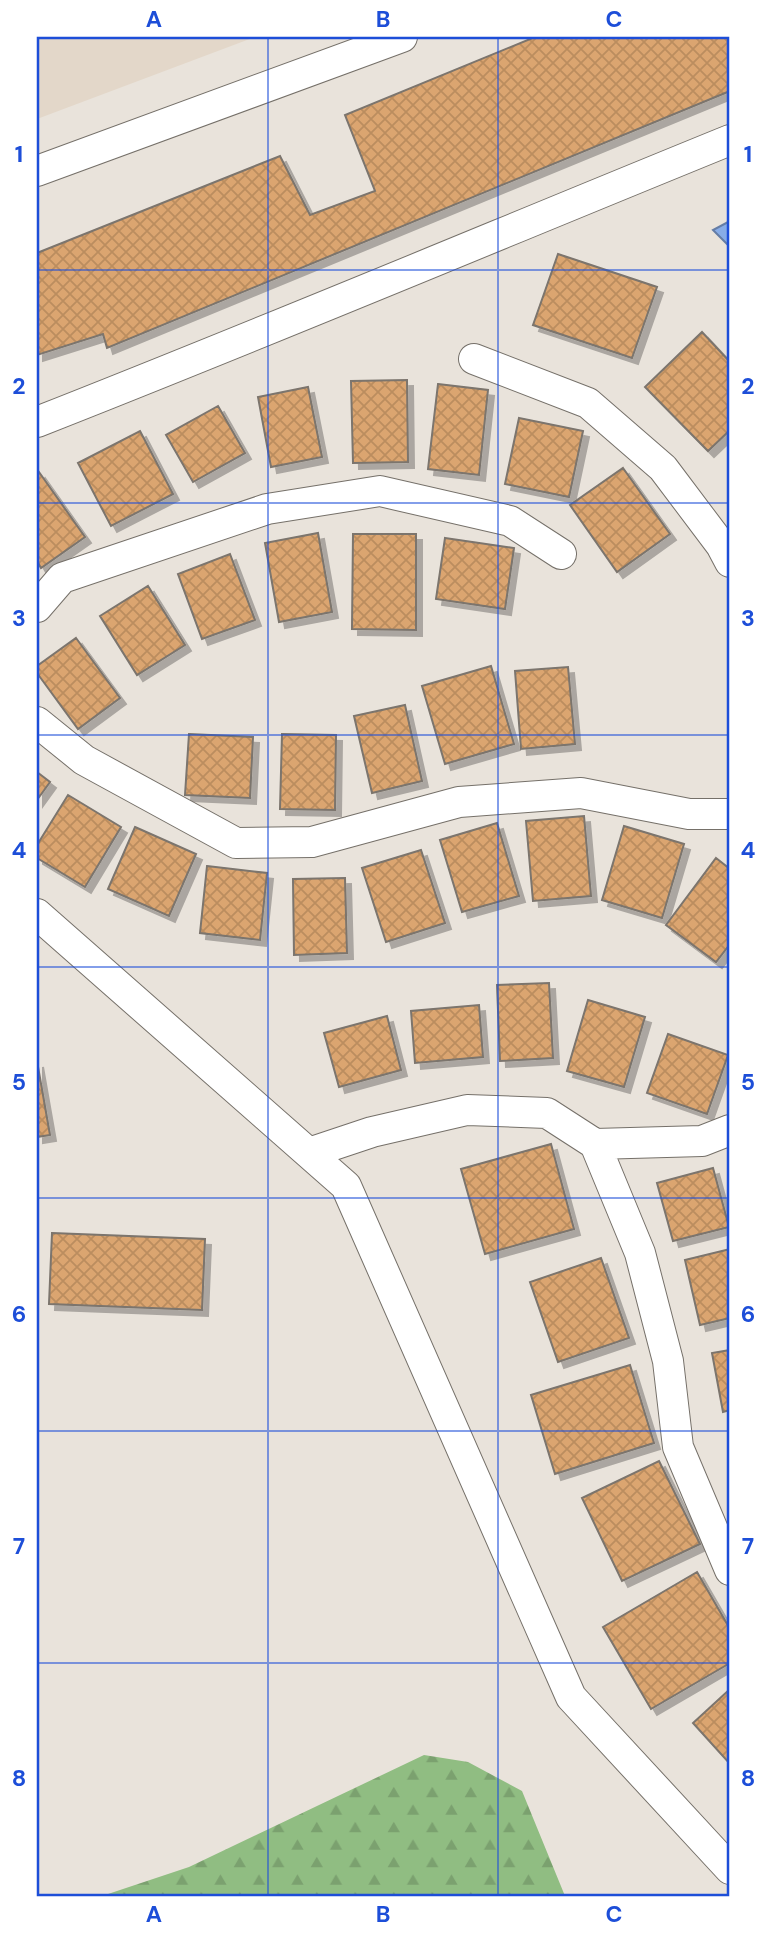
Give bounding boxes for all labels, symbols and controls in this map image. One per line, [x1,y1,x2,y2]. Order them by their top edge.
text: A [146,4,162,34]
text: B [376,4,390,34]
text: C [606,4,622,34]
text: 1 [15,139,23,169]
text: 1 [744,139,752,169]
text: 2 [12,371,26,401]
text: 2 [741,371,755,401]
text: 3 [12,603,26,633]
text: 3 [741,603,755,633]
text: 4 [12,835,27,865]
text: 4 [741,835,756,865]
text: 5 [12,1067,26,1097]
text: 5 [741,1067,755,1097]
text: 6 [12,1299,26,1329]
text: 6 [741,1299,755,1329]
text: 7 [13,1531,25,1561]
text: 7 [742,1531,754,1561]
text: 8 [12,1763,26,1793]
text: 8 [741,1763,755,1793]
text: A [146,1899,162,1929]
text: B [376,1899,390,1929]
text: C [606,1899,622,1929]

